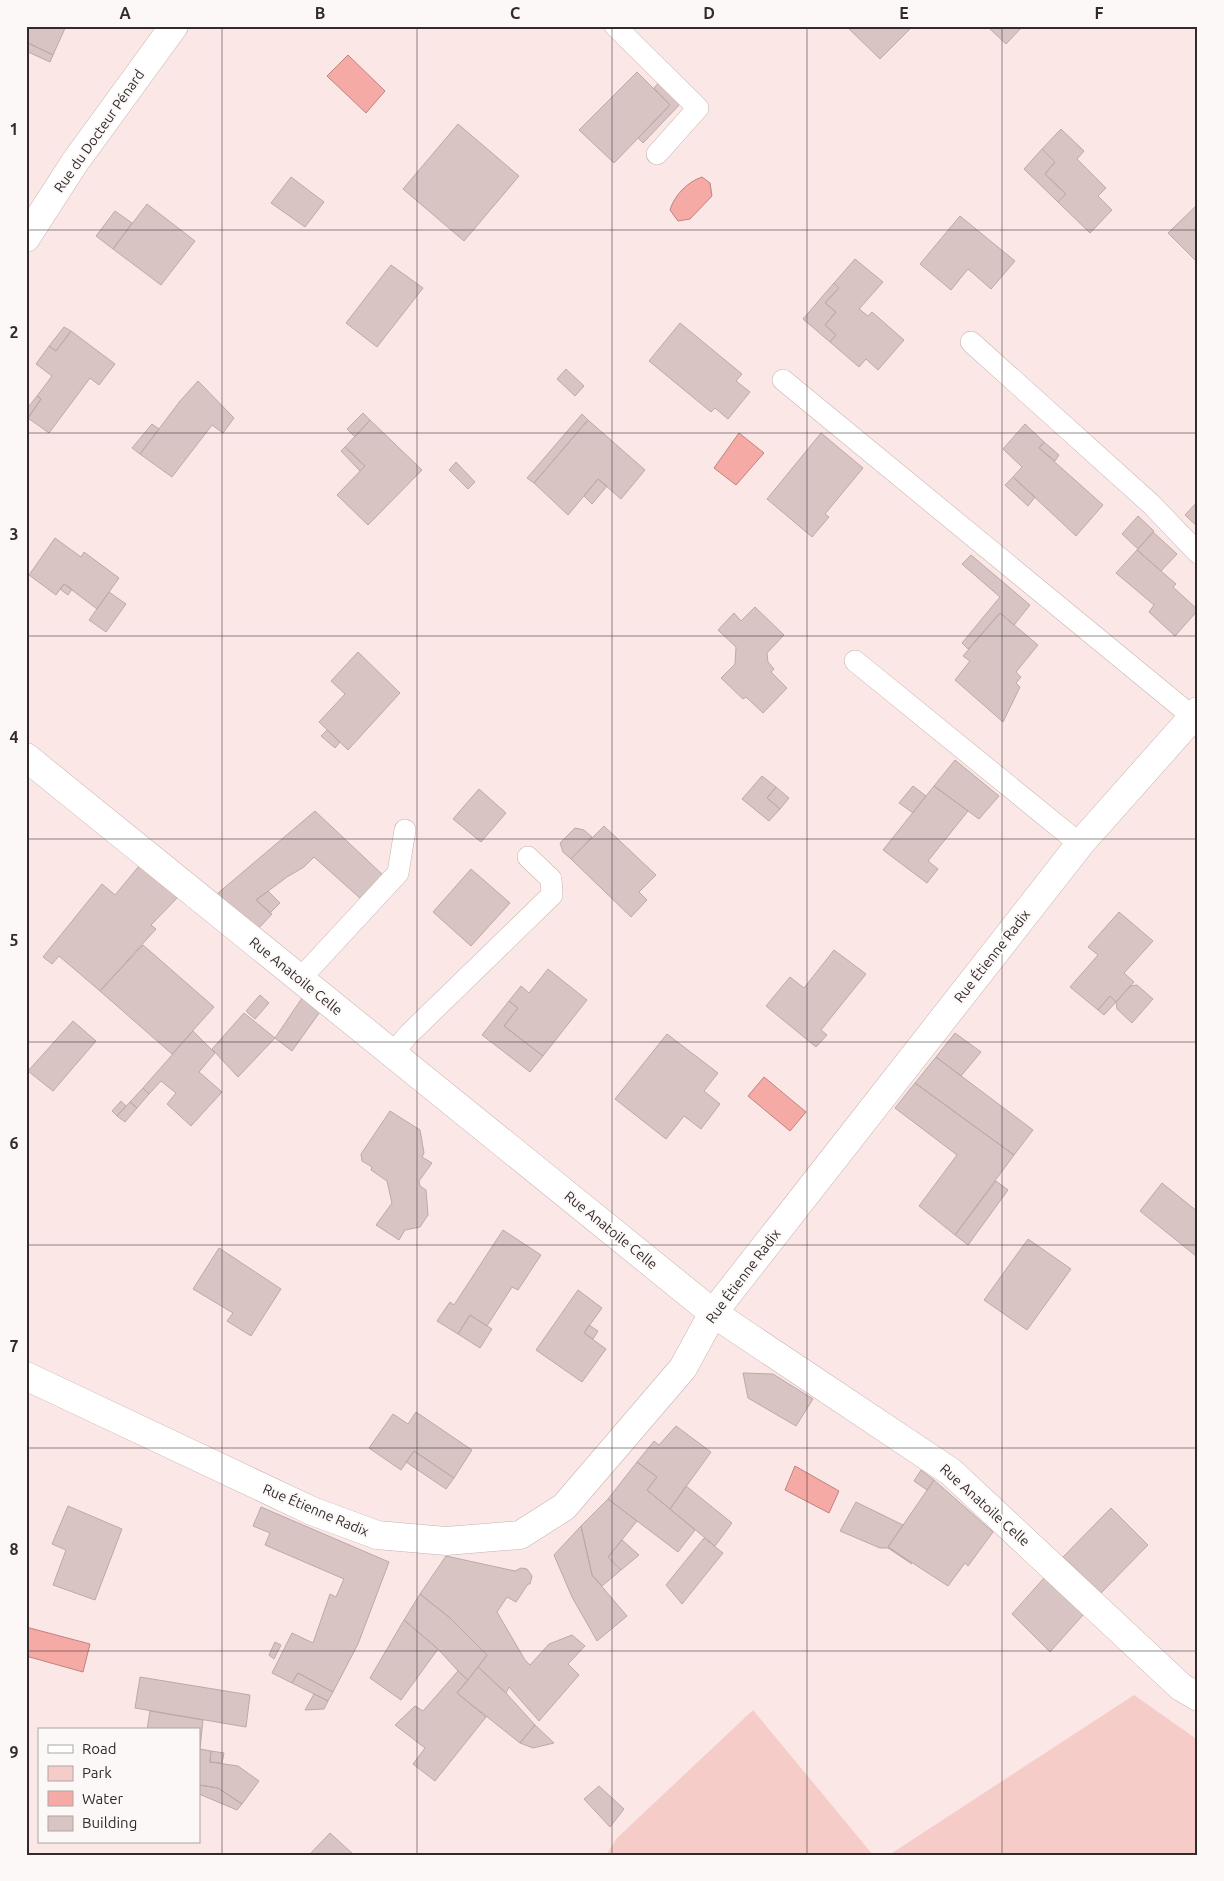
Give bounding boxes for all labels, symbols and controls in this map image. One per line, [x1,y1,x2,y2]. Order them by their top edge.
text: A [119,4,131,22]
text: B [315,4,325,22]
text: C [510,4,520,22]
text: D [703,4,715,22]
text: E [899,4,909,22]
text: F [1095,4,1104,22]
street label: Rue du Docteur Pénard [51,67,147,195]
text: 1 [9,120,19,138]
text: 2 [9,323,19,341]
text: 3 [9,525,19,543]
text: 4 [9,728,19,746]
street label: Rue Étienne Radix [950,906,1033,1006]
text: 5 [9,931,19,949]
street label: Rue Anatoile Celle [246,934,346,1018]
text: 6 [9,1134,19,1152]
street label: Rue Anatoile Celle [561,1188,661,1272]
street label: Rue Étienne Radix [702,1225,784,1326]
text: 7 [9,1337,19,1355]
street label: Rue Anatoile Celle [937,1461,1033,1549]
street label: Rue Étienne Radix [261,1480,372,1540]
text: 8 [9,1540,19,1558]
legend [38,1728,200,1844]
text: Road [82,1740,117,1757]
text: 9 [9,1743,19,1761]
text: Park [82,1764,112,1781]
text: Water [82,1790,123,1807]
text: Building [82,1814,137,1831]

